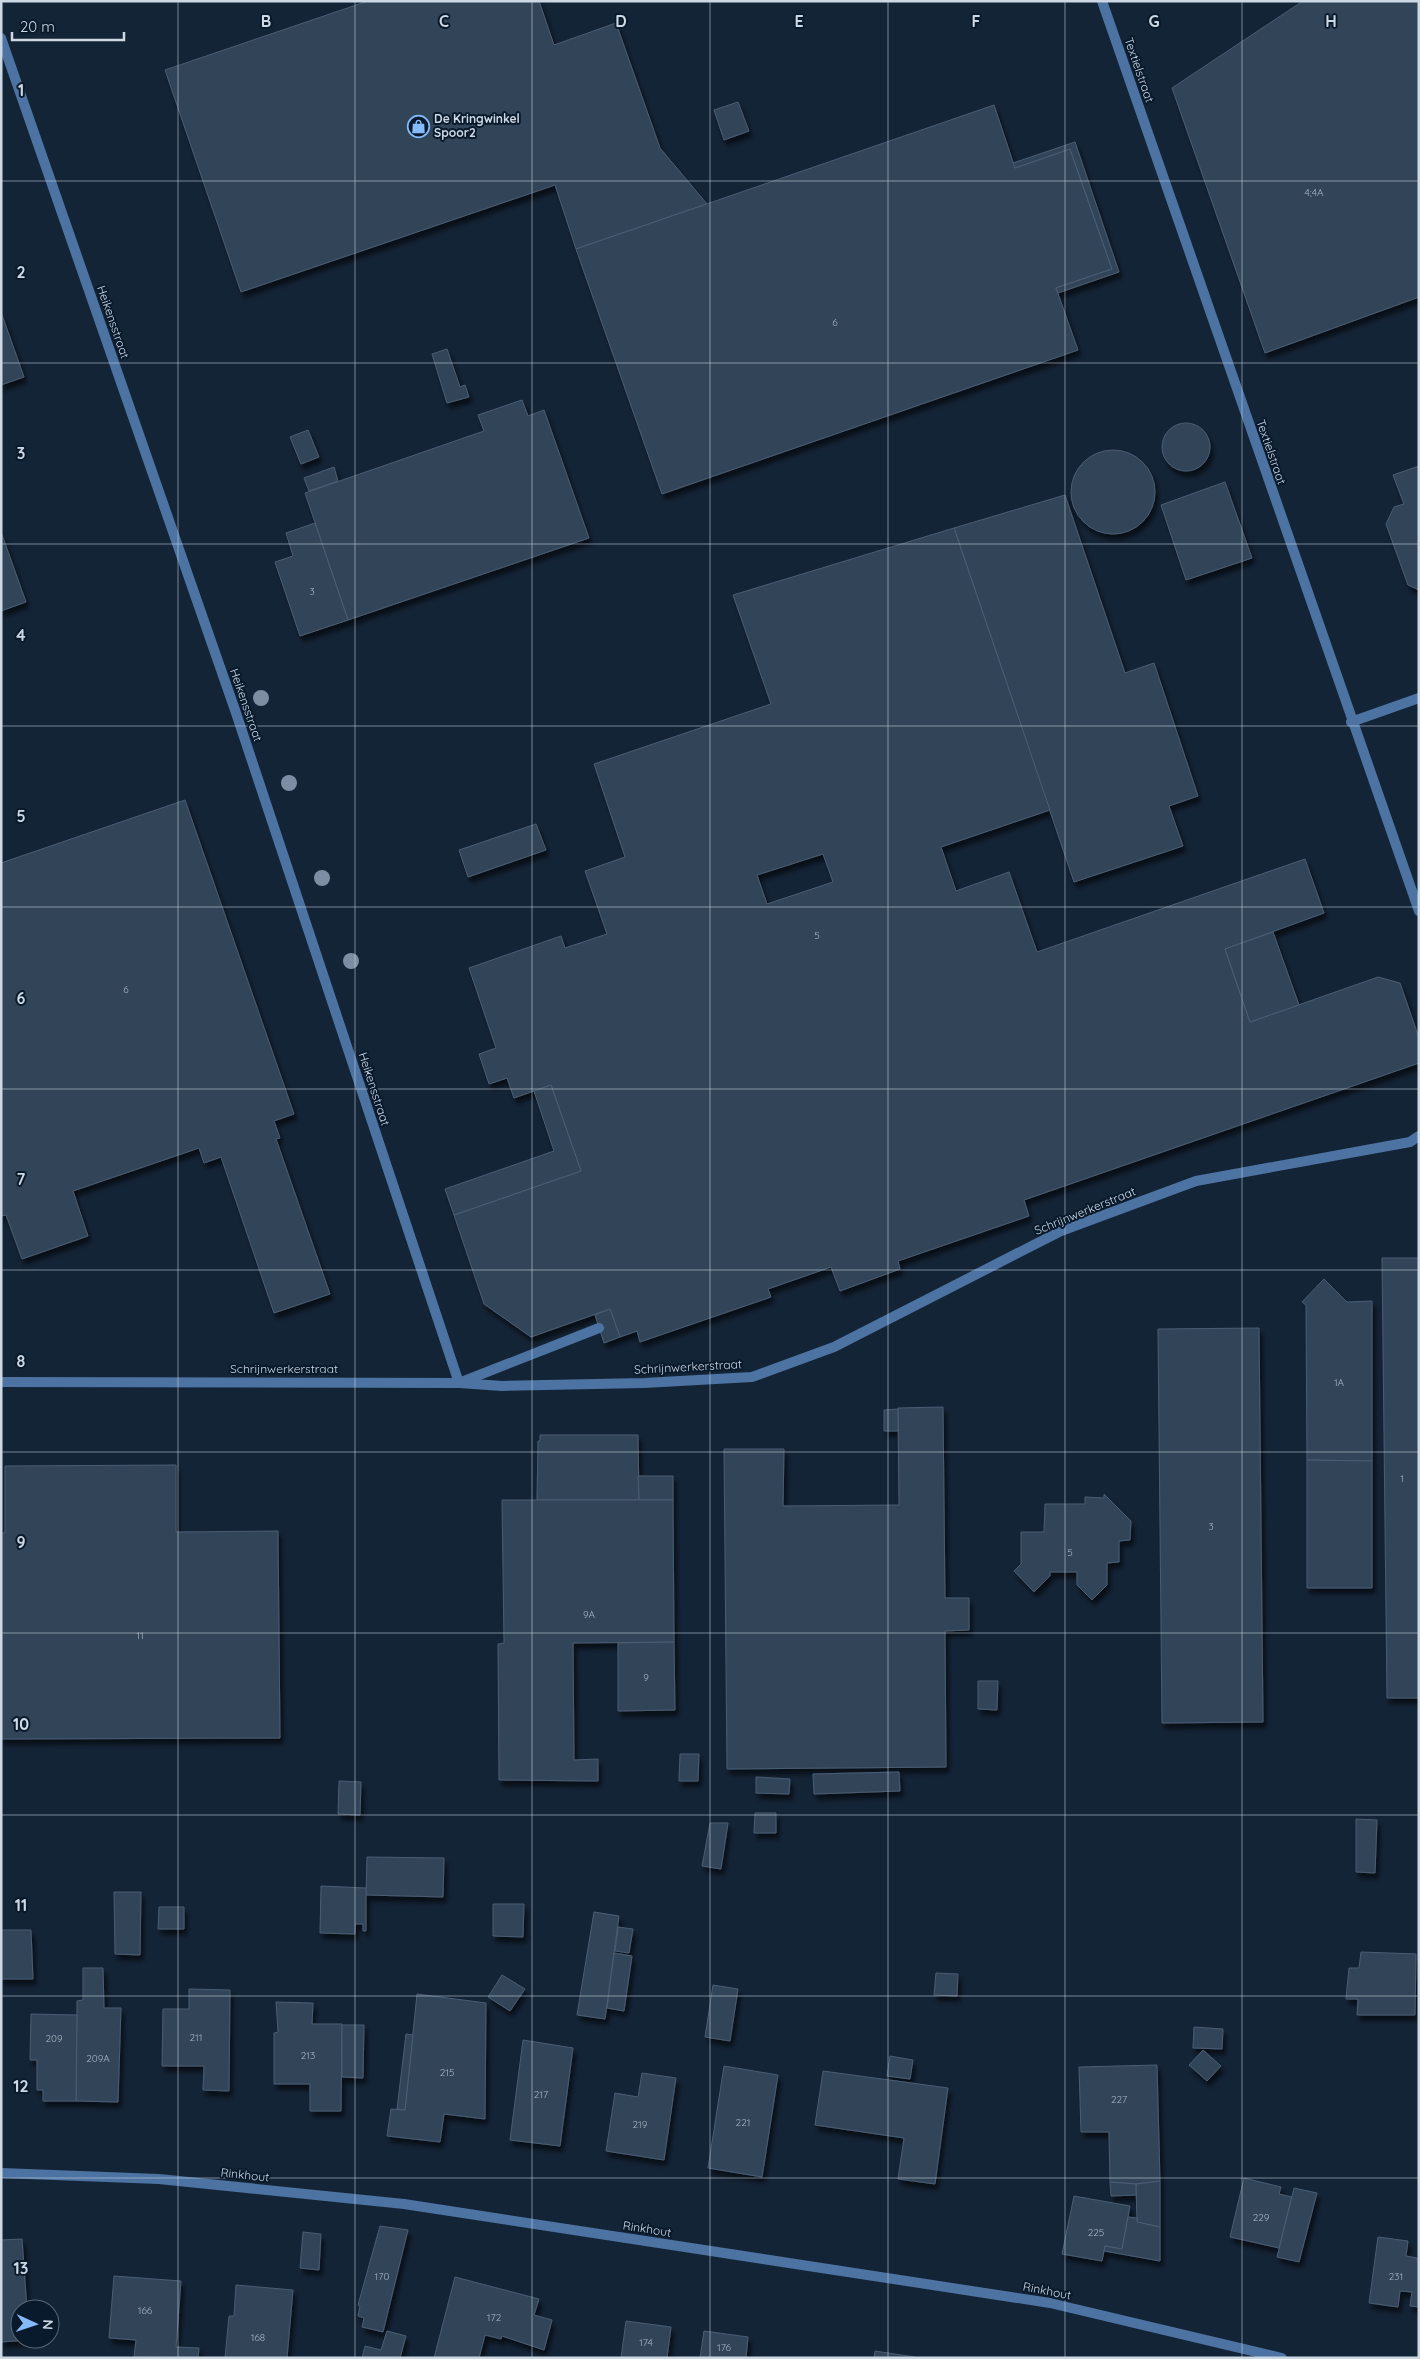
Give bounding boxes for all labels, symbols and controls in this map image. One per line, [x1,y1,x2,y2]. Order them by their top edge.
scale bar [12,10,125,42]
text: B [261,11,271,31]
text: C [439,11,449,31]
text: D [615,11,627,31]
text: E [794,11,804,31]
text: F [972,11,981,31]
text: G [1148,11,1160,31]
text: H [1325,11,1337,31]
text: 20 m [20,17,55,36]
street label: Textielstraat [1121,35,1158,104]
text: 1 [18,80,24,100]
place label: De Kringwinkel Spoor2 [434,111,520,140]
shop icon: De Kringwinkel Spoor2 [406,114,430,138]
house number: 4;4A [1305,186,1324,199]
text: 2 [16,262,26,282]
street label: Heikensstraat [94,283,133,360]
house number: 6 [832,316,838,329]
street label: Textielstraat [1253,417,1290,486]
text: 3 [17,443,25,463]
house number: 3 [309,585,315,598]
text: 4 [16,625,26,645]
street label: Heikensstraat [227,666,266,743]
text: 5 [16,806,26,826]
house number: 5 [814,929,820,942]
house number: 6 [123,983,129,996]
text: 6 [17,988,26,1008]
street label: Heikensstraat [356,1050,393,1127]
text: 7 [17,1169,26,1189]
street label: Schrijnwerkerstraat [1032,1183,1138,1238]
text: 8 [17,1351,26,1371]
street label: Schrijnwerkerstraat [634,1356,742,1377]
street label: Schrijnwerkerstraat [230,1361,338,1376]
house number: 1A [1334,1376,1345,1389]
house number: 1 [1400,1472,1404,1485]
house number: 3 [1208,1520,1214,1533]
text: 9 [16,1532,26,1552]
house number: 5 [1067,1546,1073,1559]
house number: 9A [583,1608,596,1621]
house number: 11 [136,1629,144,1642]
house number: 9 [643,1671,649,1684]
text: 10 [13,1714,29,1734]
text: 11 [15,1895,27,1915]
house number: 211 [190,2031,202,2044]
house number: 209 [45,2032,63,2045]
house number: 213 [301,2049,315,2062]
house number: 209A [86,2052,110,2065]
house number: 215 [440,2066,454,2079]
text: 12 [13,2076,29,2096]
house number: 217 [534,2088,548,2101]
house number: 227 [1111,2093,1127,2106]
house number: 221 [736,2116,750,2129]
house number: 219 [633,2118,648,2131]
street label: Rinkhout [220,2164,270,2185]
house number: 229 [1253,2211,1270,2224]
street label: Rinkhout [622,2217,672,2240]
house number: 225 [1088,2226,1104,2239]
text: 13 [14,2258,28,2278]
house number: 170 [375,2270,389,2283]
house number: 231 [1389,2270,1403,2283]
street label: Rinkhout [1022,2278,1073,2303]
north arrow [10,2299,60,2349]
house number: 166 [138,2304,153,2317]
house number: 172 [487,2311,502,2324]
text: N [39,2319,57,2330]
house number: 168 [251,2331,265,2344]
house number: 174 [639,2336,653,2349]
house number: 176 [717,2341,732,2354]

